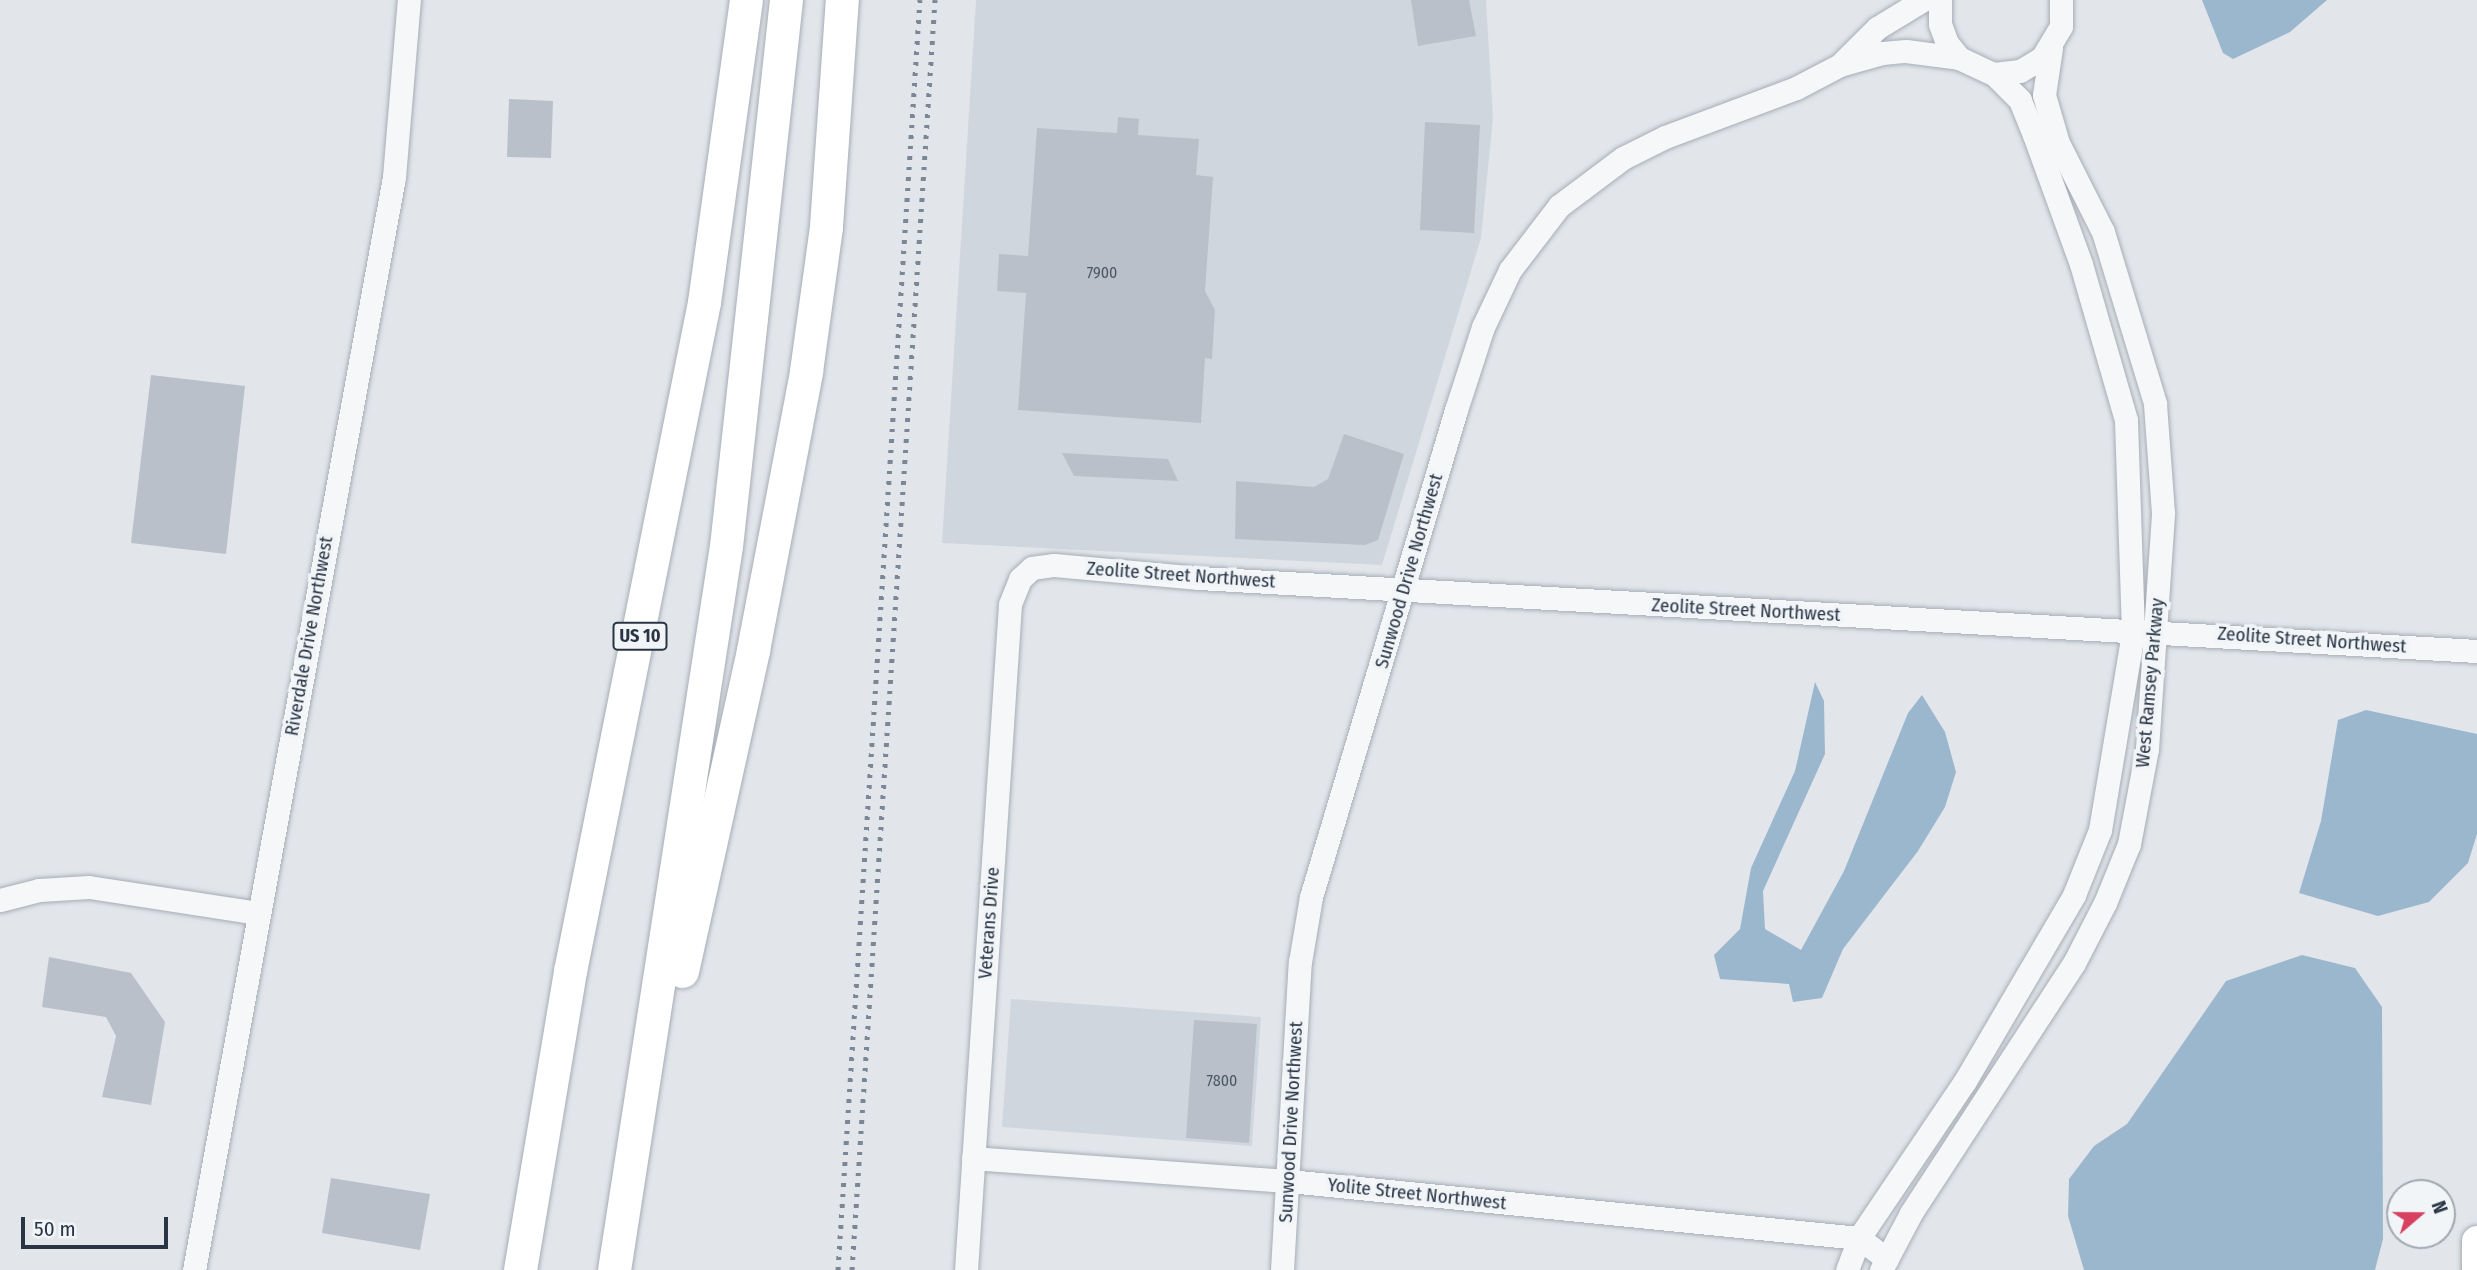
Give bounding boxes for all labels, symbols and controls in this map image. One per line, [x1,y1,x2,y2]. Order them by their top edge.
house number: 7900 [1087,263,1117,283]
street label: Sunwood Drive Northwest [1370,471,1448,671]
street label: Riverdale Drive Northwest [280,534,338,738]
street label: Zeolite Street Northwest [1086,557,1276,593]
street label: Zeolite Street Northwest [1651,594,1841,626]
street label: West Ramsey Parkway [2131,597,2169,769]
road number: US 10 [612,622,668,650]
street label: Zeolite Street Northwest [2217,622,2407,658]
street label: Veterans Drive [974,866,1004,980]
street label: Sunwood Drive Northwest [1274,1021,1308,1223]
house number: 7800 [1207,1071,1237,1091]
street label: Yolite Street Northwest [1326,1173,1508,1215]
north arrow [2386,1179,2456,1249]
text: N [2427,1198,2452,1217]
scale bar [24,1204,172,1248]
text: 50 m [34,1216,76,1242]

